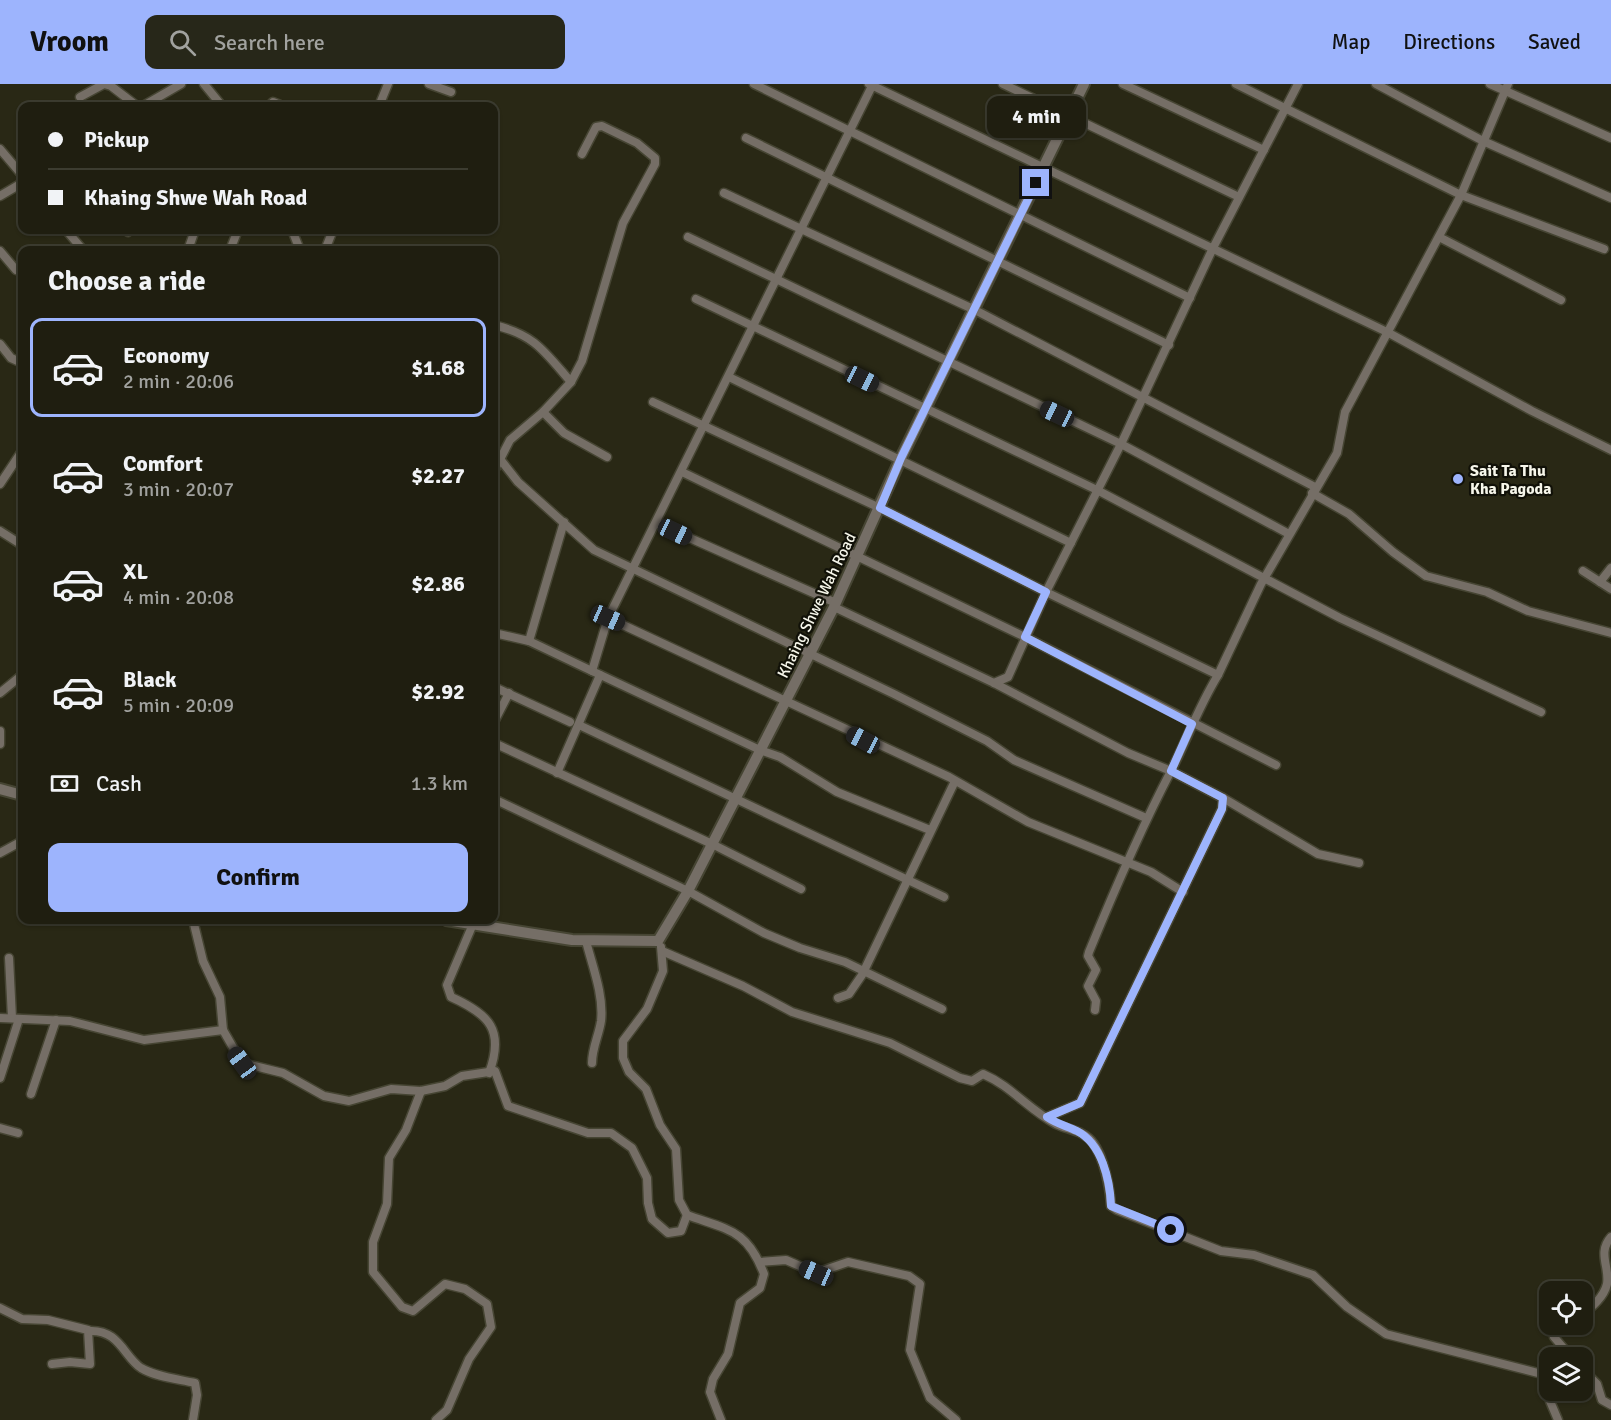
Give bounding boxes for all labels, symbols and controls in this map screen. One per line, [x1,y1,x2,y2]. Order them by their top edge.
search box [145,15,565,69]
text: Vroom [30,25,109,59]
icon: search [166,26,199,59]
text: Search here [214,29,325,56]
text: Map [1332,29,1370,55]
text: Directions [1403,29,1495,55]
text: Saved [1528,29,1581,55]
callout: 4 min [986,96,1086,138]
text: 4 min [1012,104,1061,129]
text: Pickup [84,126,149,153]
route end [1022,169,1049,196]
text: Khaing Shwe Wah Road [84,184,307,211]
text: Choose a ride [48,265,206,298]
icon: car [51,341,105,395]
text: Economy [123,342,209,369]
text: $1.68 [411,354,465,381]
car [842,363,882,395]
text: 2 min · 20:06 [123,369,234,394]
car [1037,398,1077,430]
icon: car [51,449,105,503]
text: Comfort [123,450,203,477]
place label: Sait Ta Thu Kha Pagoda [1470,461,1551,499]
text: $2.27 [411,462,465,489]
marker: Sait Ta Thu Kha Pagoda [1451,472,1465,486]
text: 3 min · 20:07 [123,477,234,502]
car [655,516,695,548]
street label: Khaing Shwe Wah Road [773,529,861,681]
icon: car [51,557,105,611]
text: XL [123,558,148,585]
text: $2.86 [411,570,465,597]
text: 4 min · 20:08 [123,585,234,610]
car [588,602,628,634]
icon: car [51,665,105,719]
text: Black [123,666,177,693]
text: $2.92 [411,678,465,705]
text: 5 min · 20:09 [123,693,234,718]
car [843,724,883,756]
icon: cash [48,767,81,800]
text: Cash [96,770,142,797]
text: 1.3 km [411,771,468,796]
button: Confirm [48,843,468,912]
car [224,1043,260,1083]
route start [1157,1216,1184,1243]
car [796,1257,836,1289]
map controls [1539,1281,1593,1401]
button: locate [1539,1281,1593,1335]
button: layers [1539,1347,1593,1401]

